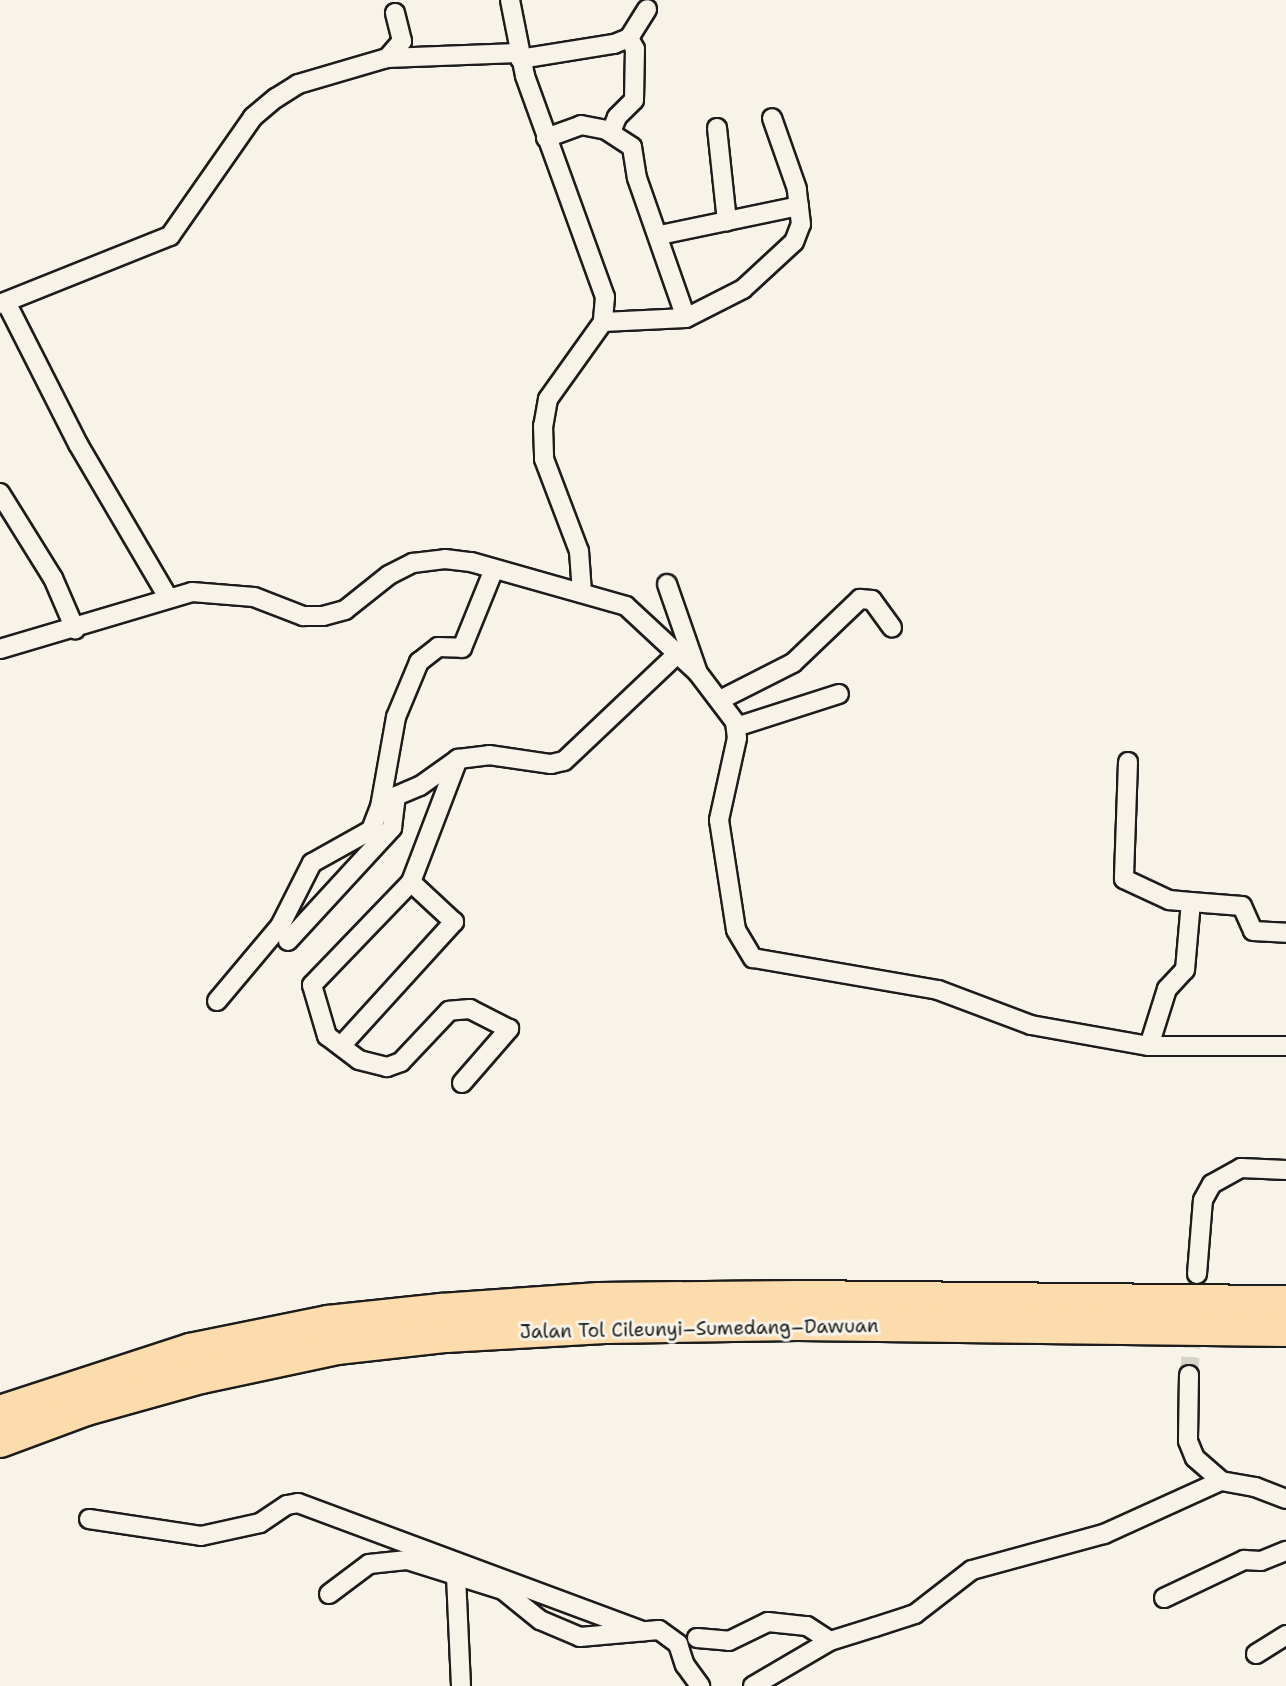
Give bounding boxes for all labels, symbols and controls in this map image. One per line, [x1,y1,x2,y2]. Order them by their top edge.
street label: Jalan Tol Cileunyi–Sumedang–Dawuan [519,1314,879,1344]

